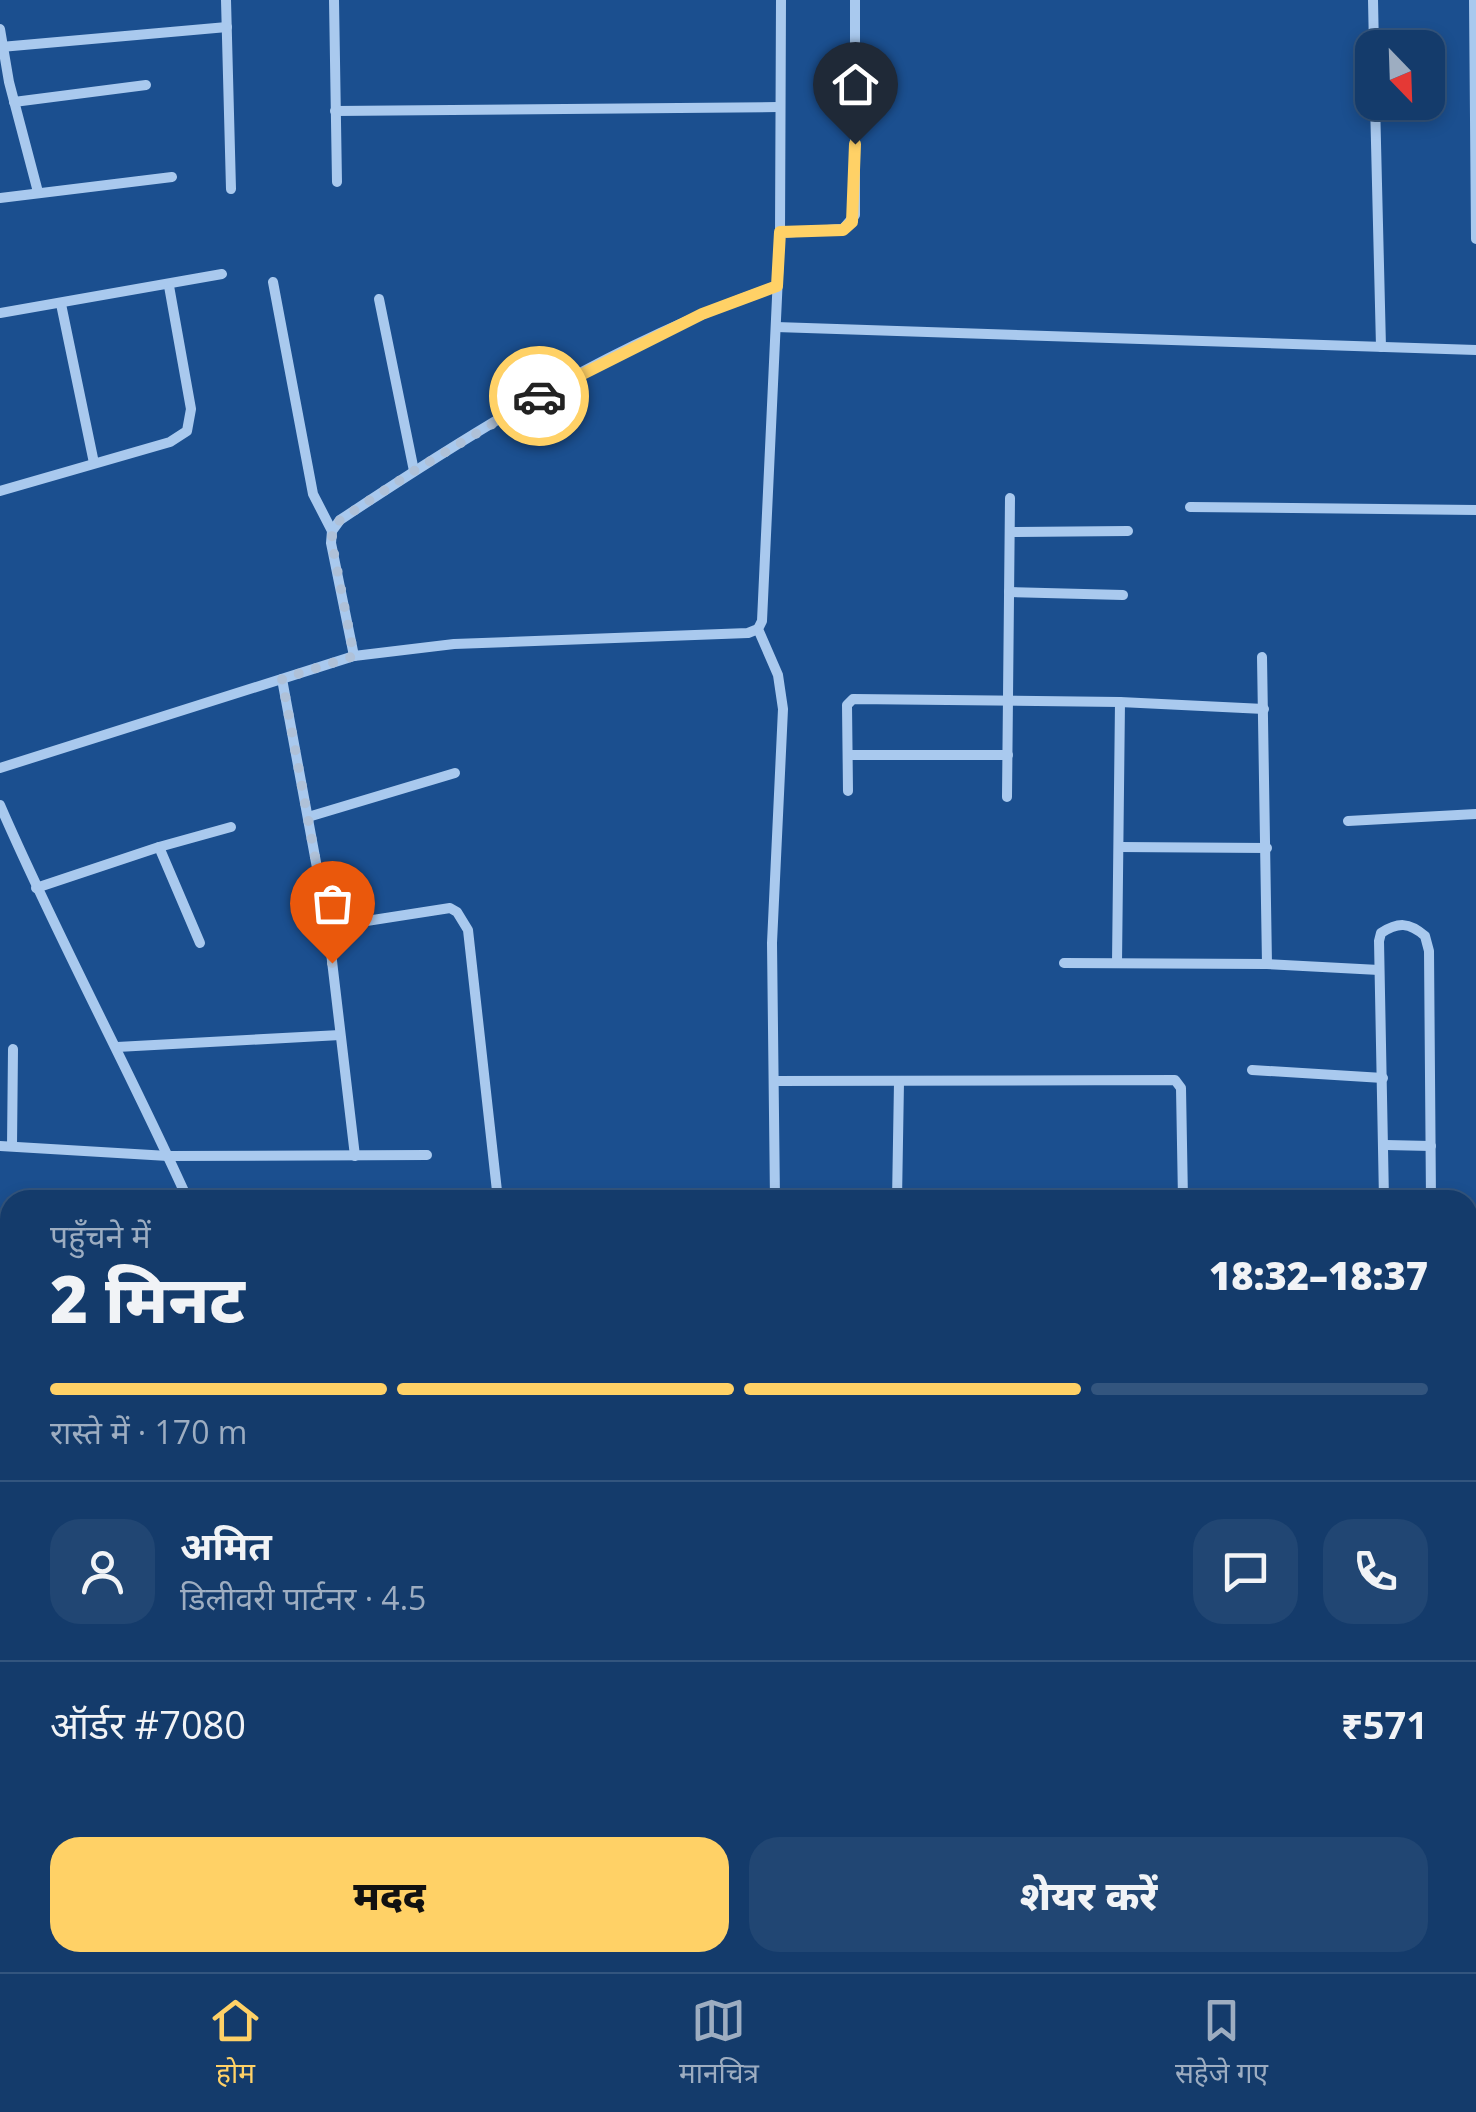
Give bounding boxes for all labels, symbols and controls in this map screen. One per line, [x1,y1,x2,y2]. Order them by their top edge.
north arrow [1355,30,1445,120]
map controls [1355,30,1445,120]
pin [813,42,898,145]
icon: home [828,57,883,112]
courier [489,346,589,446]
icon: car [512,369,567,424]
pin [290,861,375,964]
icon: bag [305,876,360,931]
text: पहुँचने में [50,1214,151,1257]
text: 18:32–18:37 [1209,1249,1428,1301]
text: 2 मिनट [50,1254,245,1342]
text: रास्ते में · 170 m [50,1410,247,1453]
button: person [50,1519,155,1624]
text: अमित [180,1519,272,1571]
button: chat [1193,1519,1298,1624]
button: phone [1323,1519,1428,1624]
text: डिलीवरी पार्टनर · 4.5 [180,1576,426,1619]
text: ऑर्डर #7080 [50,1698,246,1750]
text: ₹571 [1341,1698,1428,1750]
button: मदद [50,1837,729,1952]
button: शेयर करें [749,1837,1428,1952]
tab: होम [208,1993,263,2094]
tab: मानचित्र [679,1993,759,2094]
tab: सहेजे गए [1175,1993,1268,2094]

